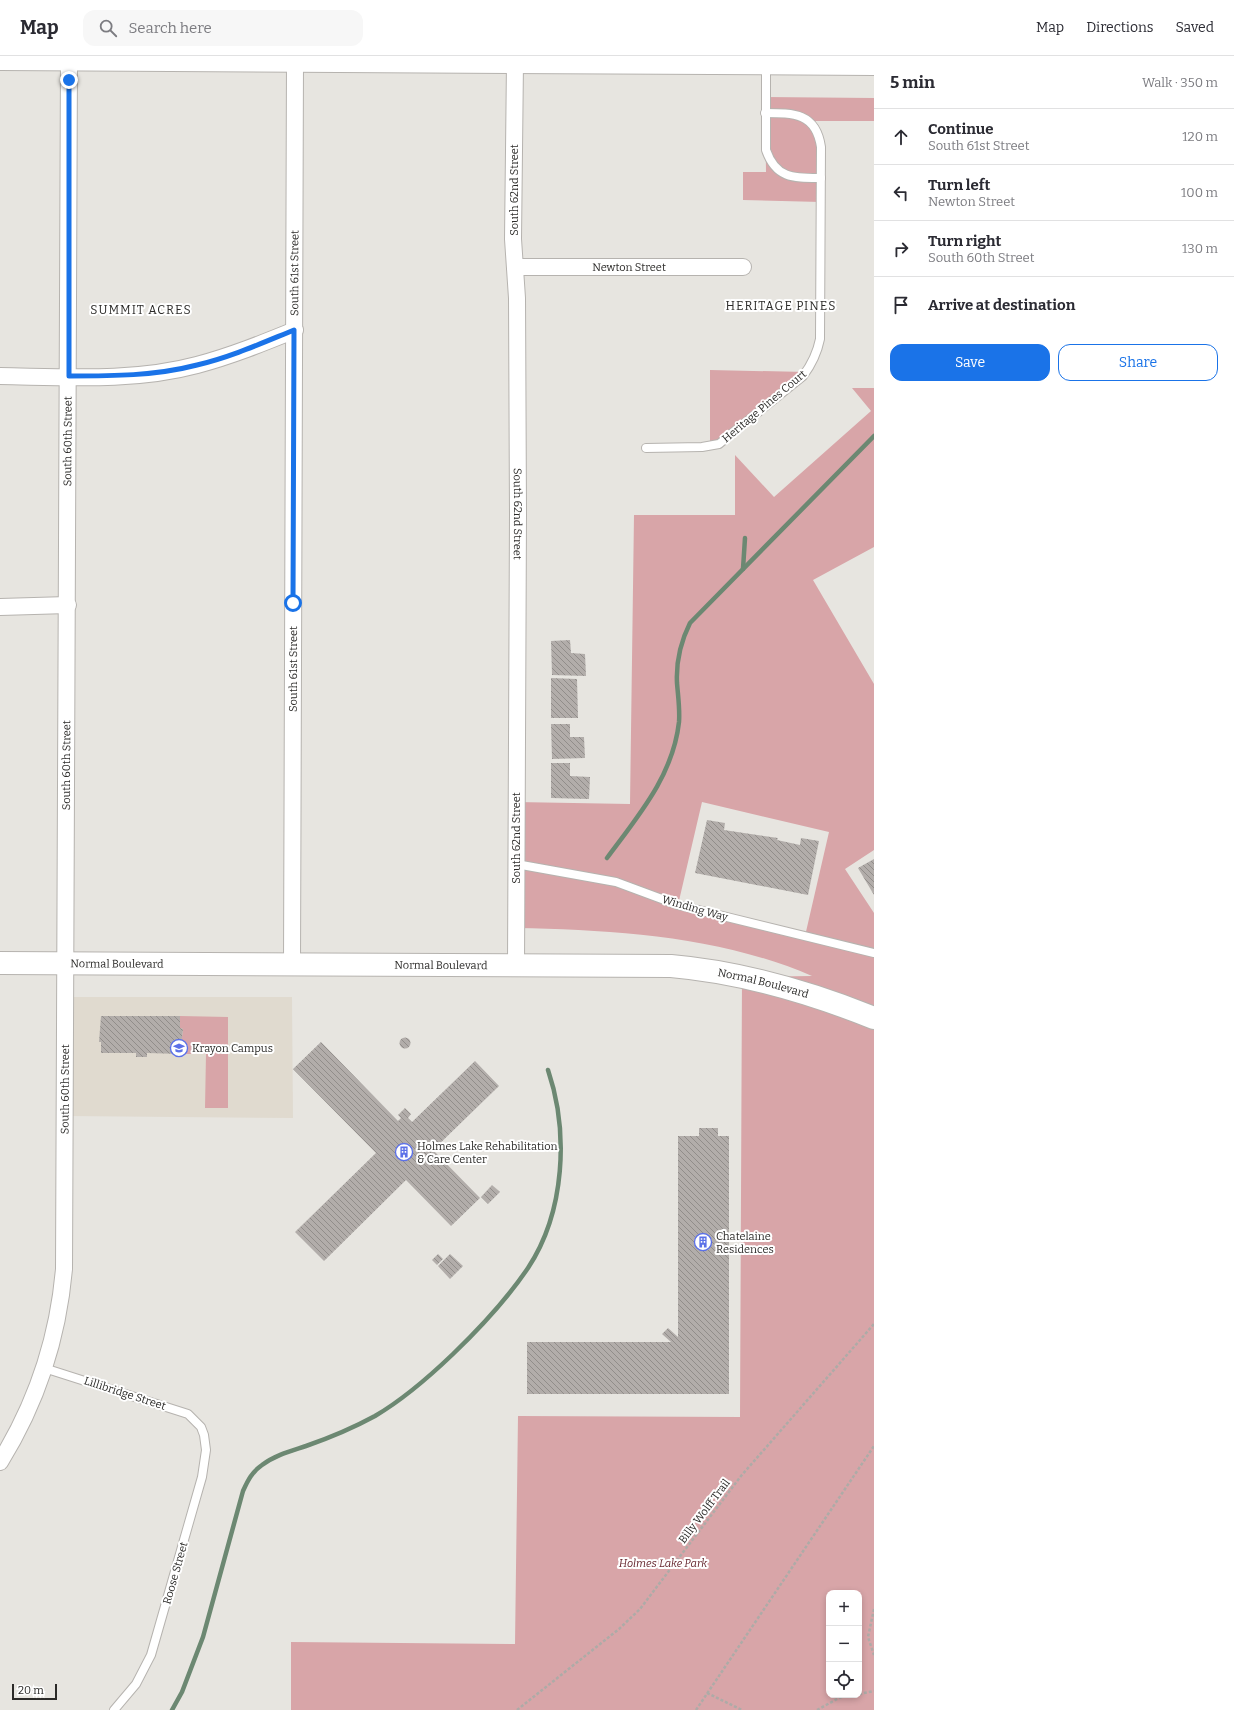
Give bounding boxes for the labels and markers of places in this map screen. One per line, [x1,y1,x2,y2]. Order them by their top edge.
school or university icon: Krayon Campus [169,1038,189,1058]
place label: Krayon Campus [192,1042,273,1055]
place label: Holmes Lake Rehabilitation & Care Center [417,1140,557,1166]
building icon: Holmes Lake Rehabilitation & Care Center [394,1142,414,1162]
place label: Chatelaine Residences [716,1230,774,1256]
building icon: Chatelaine Residences [693,1232,713,1252]

